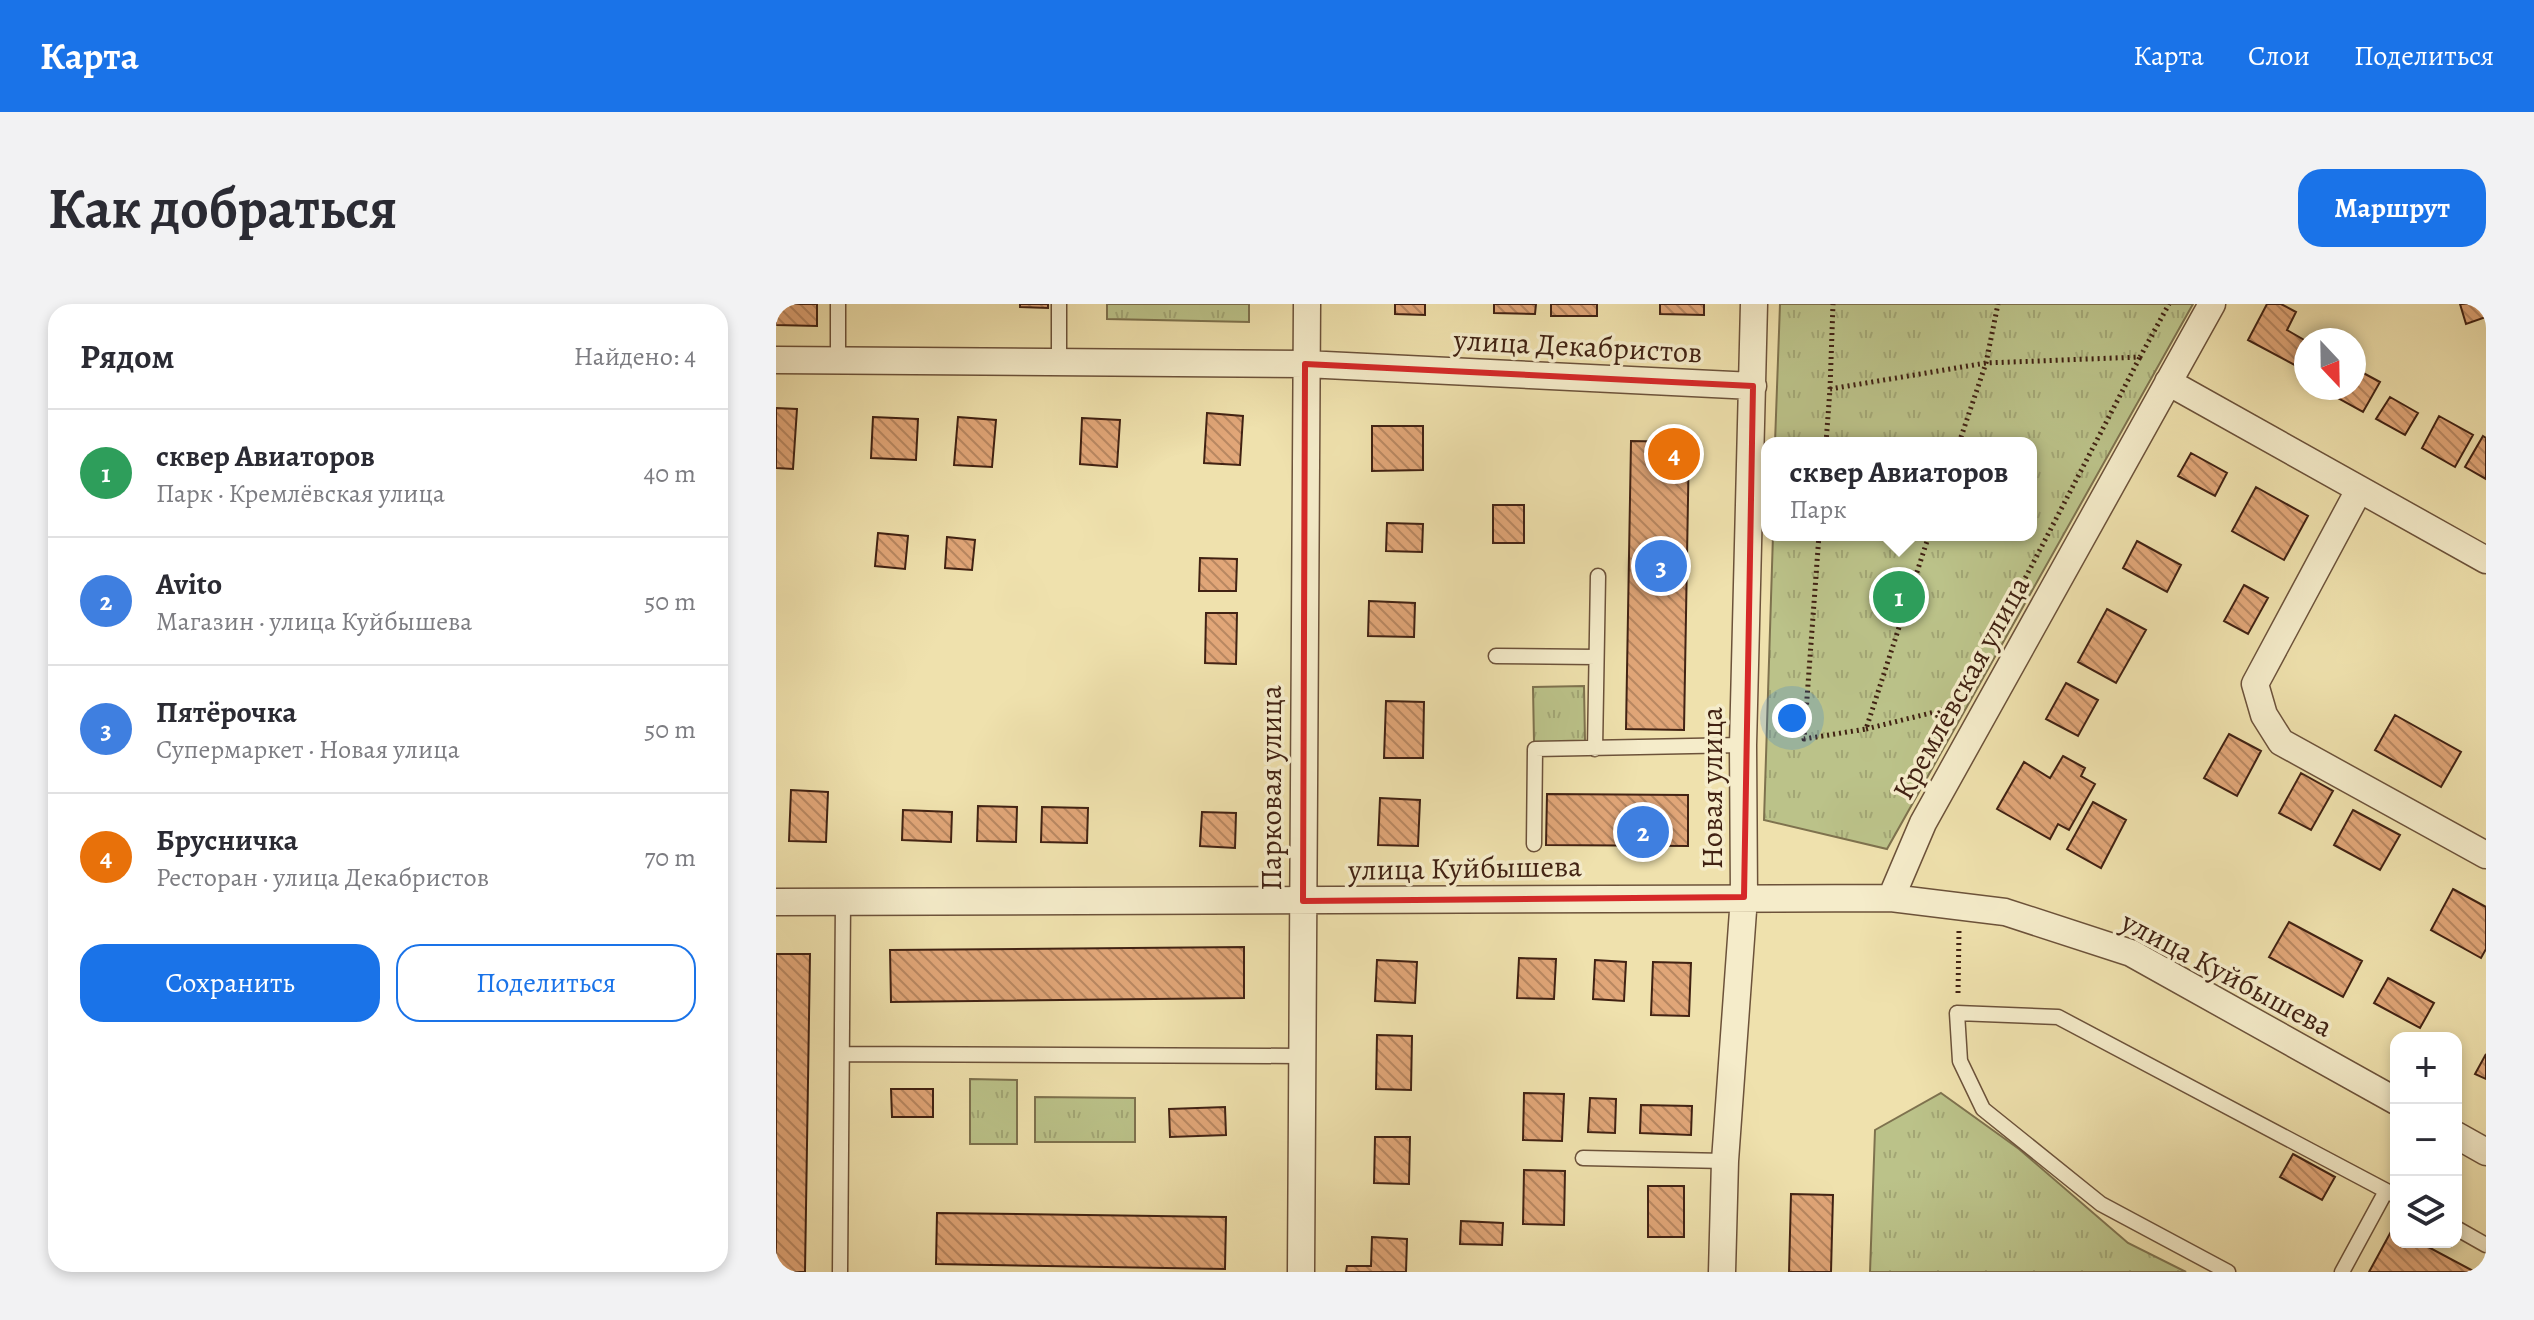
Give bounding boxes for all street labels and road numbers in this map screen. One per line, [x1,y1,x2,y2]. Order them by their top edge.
street label: улица Декабристов [1452,319,1703,372]
street label: Кремлёвская улица [1883,569,2039,807]
street label: Парковая улица [1251,685,1291,891]
street label: Новая улица [1692,707,1732,869]
street label: улица Куйбышева [1347,846,1583,890]
street label: улица Куйбышева [2113,901,2340,1047]

